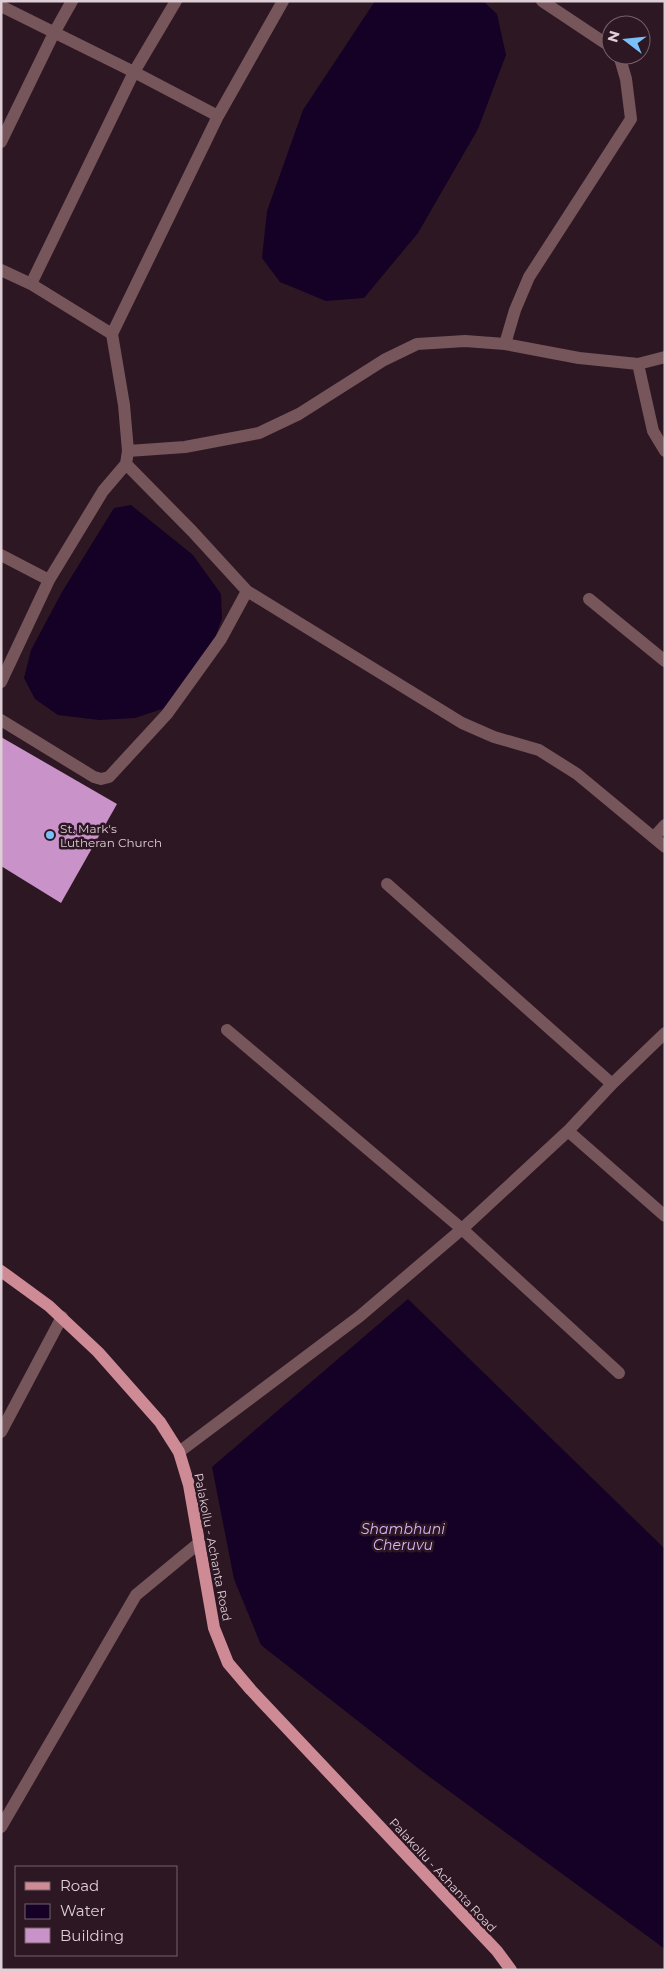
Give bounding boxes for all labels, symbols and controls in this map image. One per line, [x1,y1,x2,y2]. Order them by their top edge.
north arrow [601,15,651,65]
text: N [603,28,624,44]
place label: St. Mark's Lutheran Church [60,821,162,850]
marker: St. Mark's Lutheran Church [44,829,56,841]
street label: Palakollu - Achanta Road [191,1472,235,1622]
water label: Shambhuni Cheruvu [361,1520,445,1554]
street label: Palakollu - Achanta Road [386,1815,500,1935]
legend [15,1866,178,1956]
text: Road [60,1876,99,1895]
text: Water [60,1901,106,1920]
text: Building [60,1926,124,1945]

